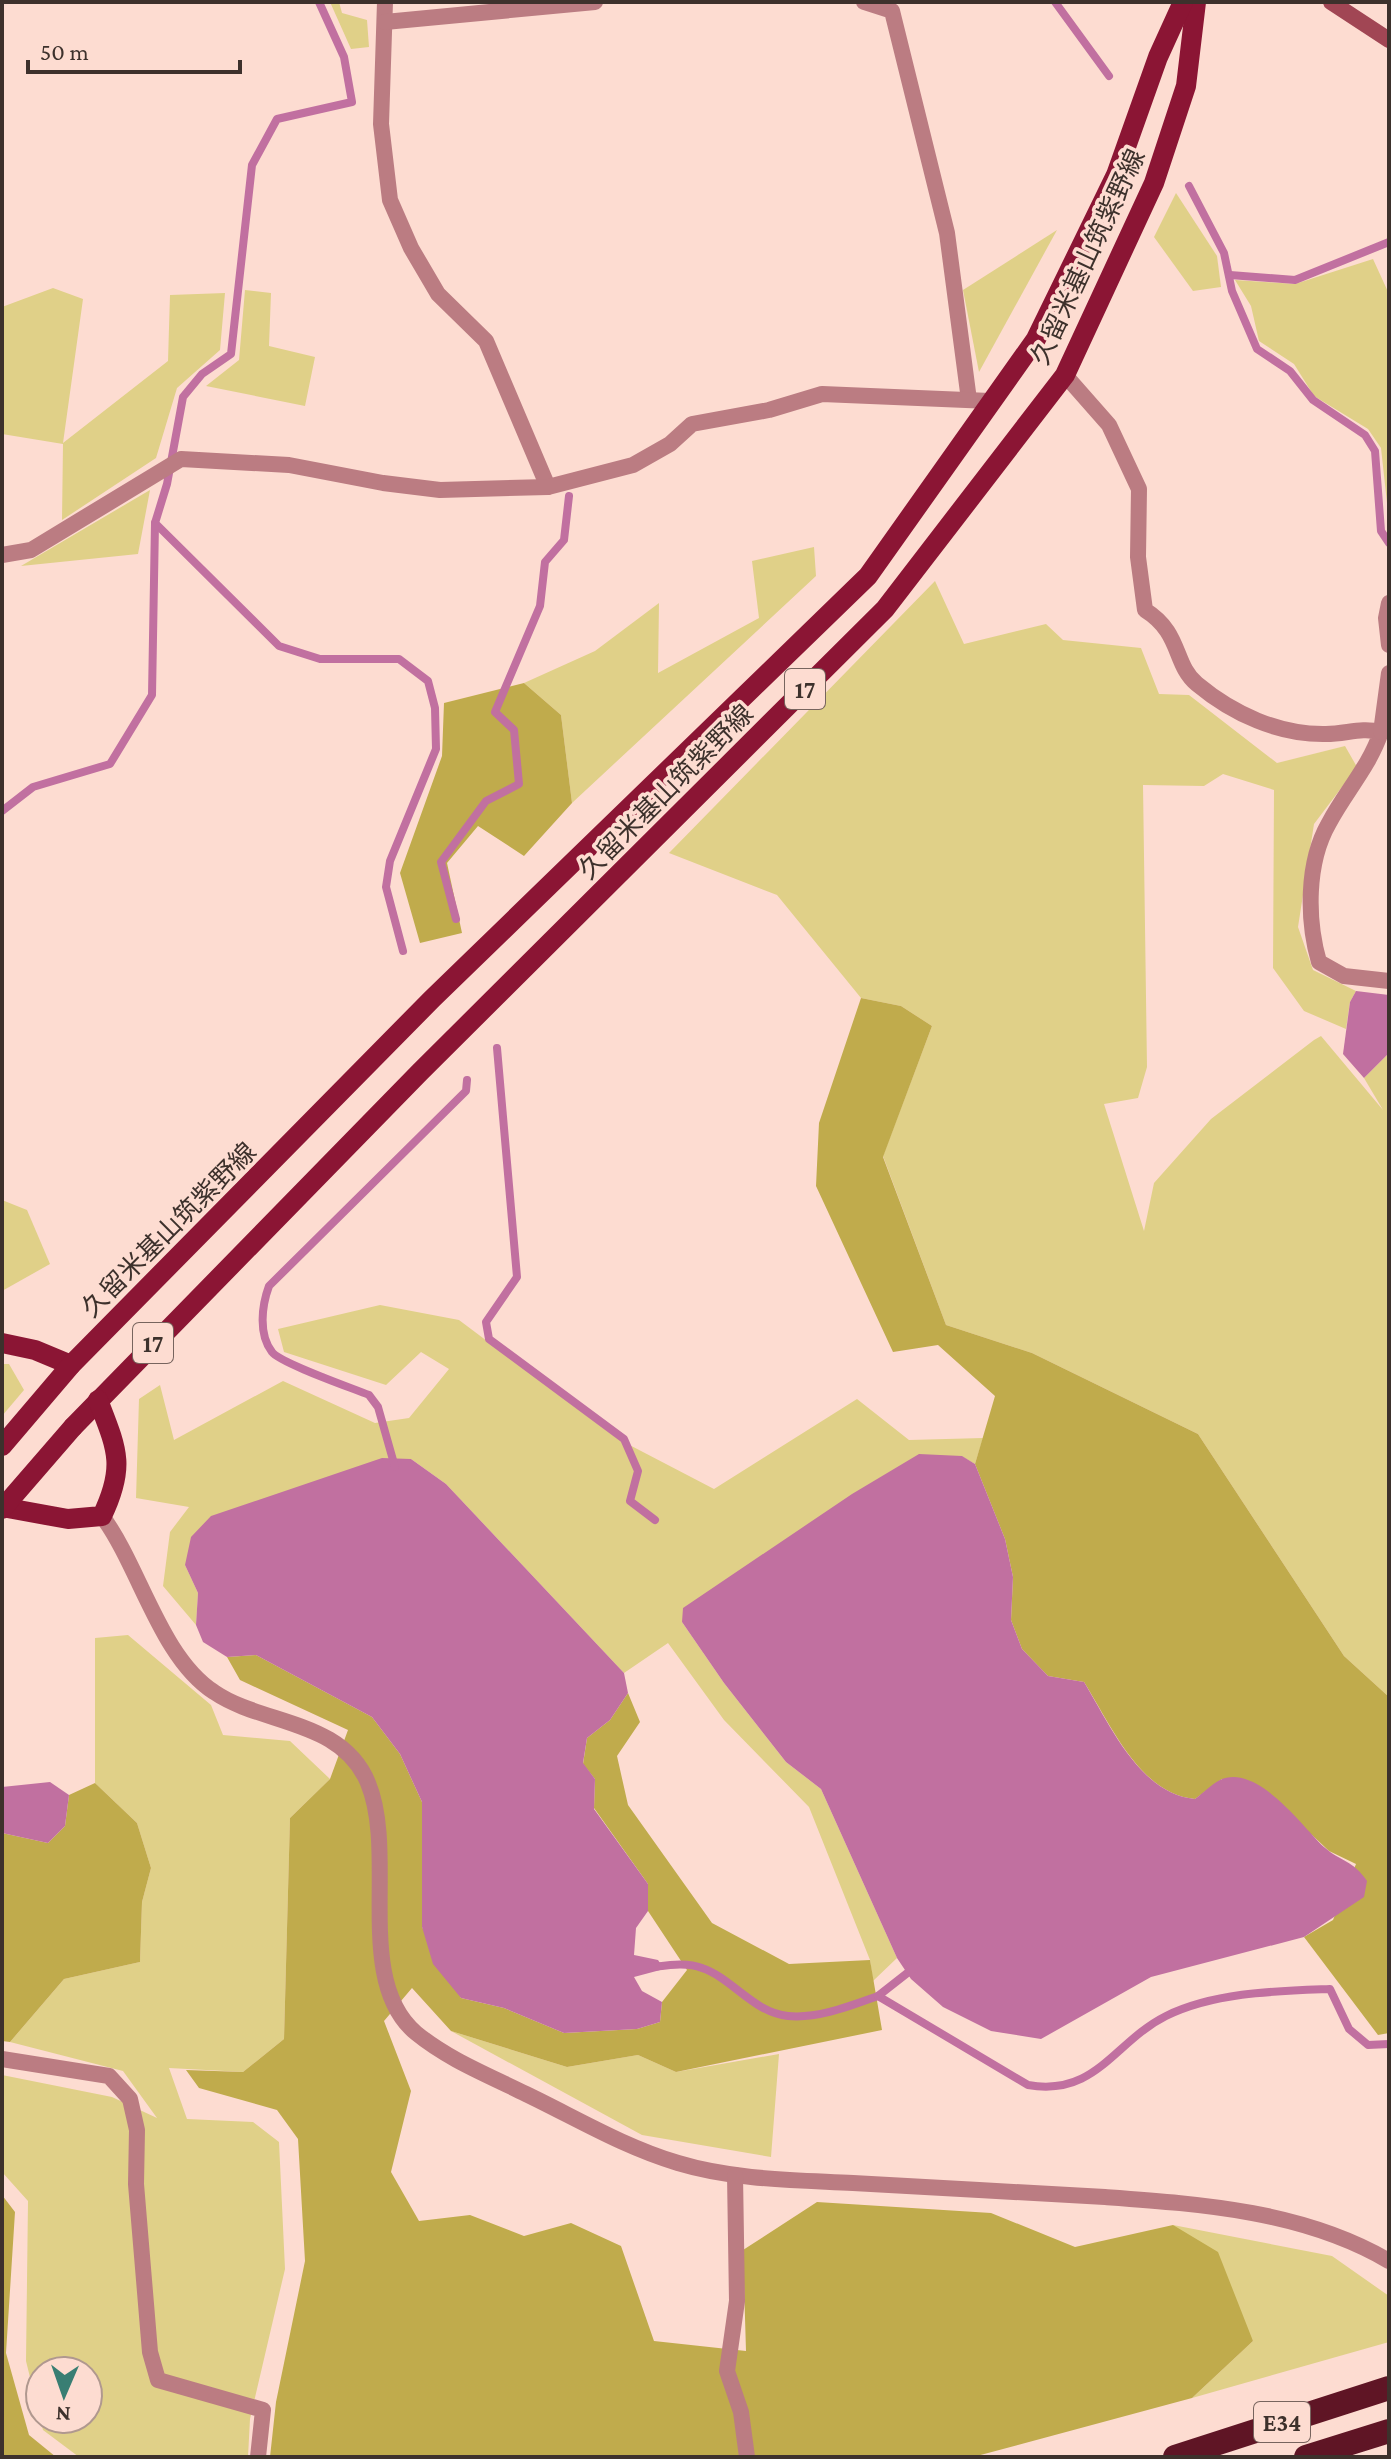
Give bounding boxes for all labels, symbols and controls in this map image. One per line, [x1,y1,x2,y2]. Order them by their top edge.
scale bar [28,24,240,74]
text: 50 m [40,38,89,65]
street label: 久留米基山筑紫野線 [1025,145,1151,369]
road number: 17 [785,669,825,709]
street label: 久留米基山筑紫野線 [573,699,759,885]
street label: 久留米基山筑紫野線 [76,1137,262,1323]
road number: 17 [133,1323,173,1363]
north arrow [24,2355,104,2435]
text: N [55,2402,71,2427]
road number: E34 [1254,2402,1310,2442]

